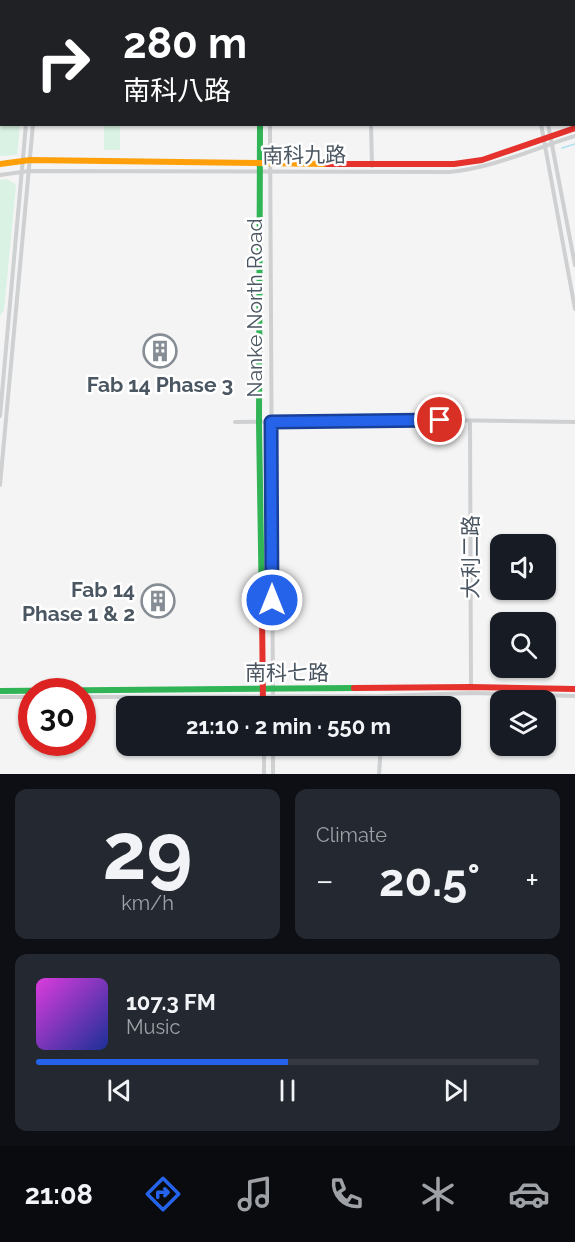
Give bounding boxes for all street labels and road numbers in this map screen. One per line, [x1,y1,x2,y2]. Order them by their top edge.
street label: 南科九路 [262,142,346,168]
street label: Nanke North Road [242,219,267,397]
street label: 大利二路 [458,515,483,599]
street label: 南科七路 [245,660,329,685]

